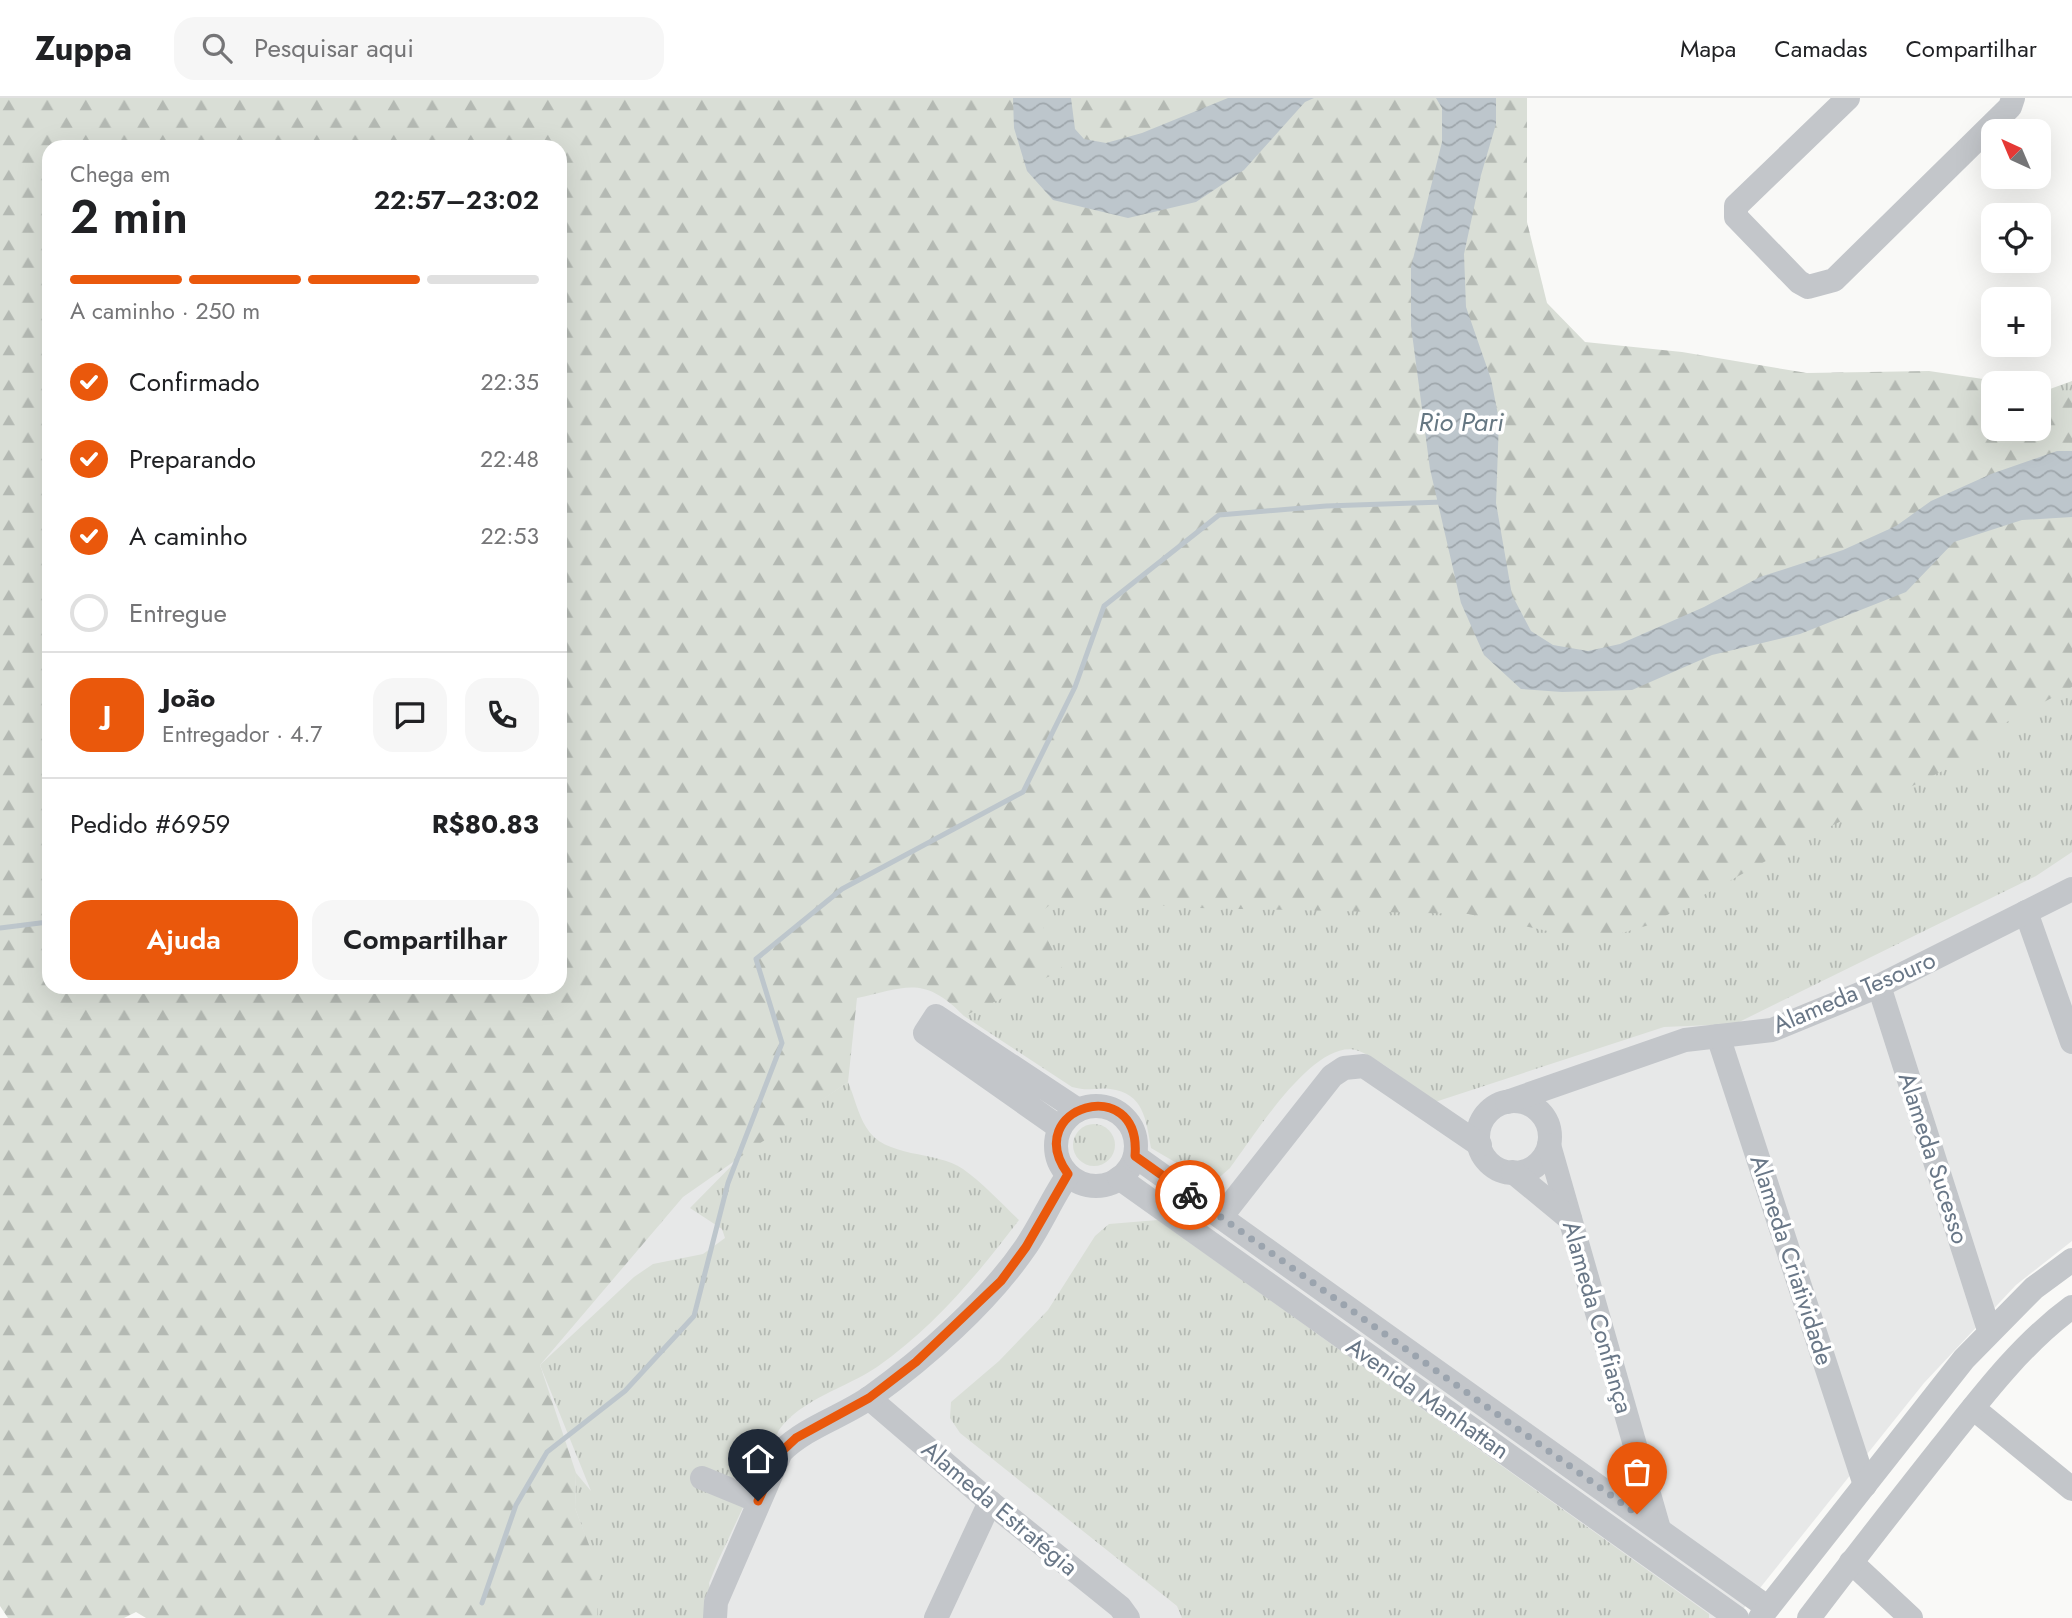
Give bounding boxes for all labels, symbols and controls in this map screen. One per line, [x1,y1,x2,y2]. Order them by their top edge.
search box [174,17,664,80]
text: Zuppa [35,25,132,72]
icon: search [198,29,236,67]
text: Pesquisar aqui [254,29,414,67]
text: Mapa [1680,31,1736,66]
text: Camadas [1774,31,1867,66]
text: Compartilhar [1905,31,2037,66]
north arrow [1981,119,2051,189]
map controls [1981,119,2051,441]
text: Chega em [70,157,171,191]
text: 22:57–23:02 [374,181,539,219]
text: 2 min [70,184,188,250]
button: locate [1981,203,2051,273]
button: + [1981,287,2051,357]
text: A caminho · 250 m [70,294,260,328]
icon: check [70,363,108,401]
text: Confirmado [129,363,260,401]
text: 22:35 [480,365,539,399]
button: − [1981,371,2051,441]
water label: Rio Pari [1419,403,1504,441]
icon: check [70,440,108,478]
text: Preparando [129,440,256,478]
text: 22:48 [480,442,539,476]
icon: check [70,517,108,555]
text: A caminho [129,517,247,555]
text: 22:53 [480,519,539,553]
text: Entregue [129,594,227,632]
button: chat [373,678,447,752]
button: phone [465,678,539,752]
text: João [162,679,215,717]
text: J [103,696,111,734]
text: Entregador · 4.7 [162,717,322,751]
text: Pedido #6959 [70,805,231,843]
text: R$80.83 [432,805,539,843]
button: Ajuda [70,900,298,980]
button: Compartilhar [312,900,539,980]
street label: Alameda Tesouro [1767,942,1941,1042]
street label: Alameda Sucesso [1890,1068,1978,1248]
street label: Alameda Criatividade [1742,1150,1842,1370]
courier [1155,1160,1225,1230]
icon: bike [1171,1176,1209,1214]
street label: Alameda Confiança [1554,1217,1642,1417]
street label: Avenida Manhattan [1339,1329,1517,1467]
pin [728,1429,788,1501]
street label: Alameda Estratégia [914,1432,1086,1584]
icon: home [739,1440,777,1478]
pin [1607,1442,1667,1514]
icon: bag [1618,1453,1656,1491]

